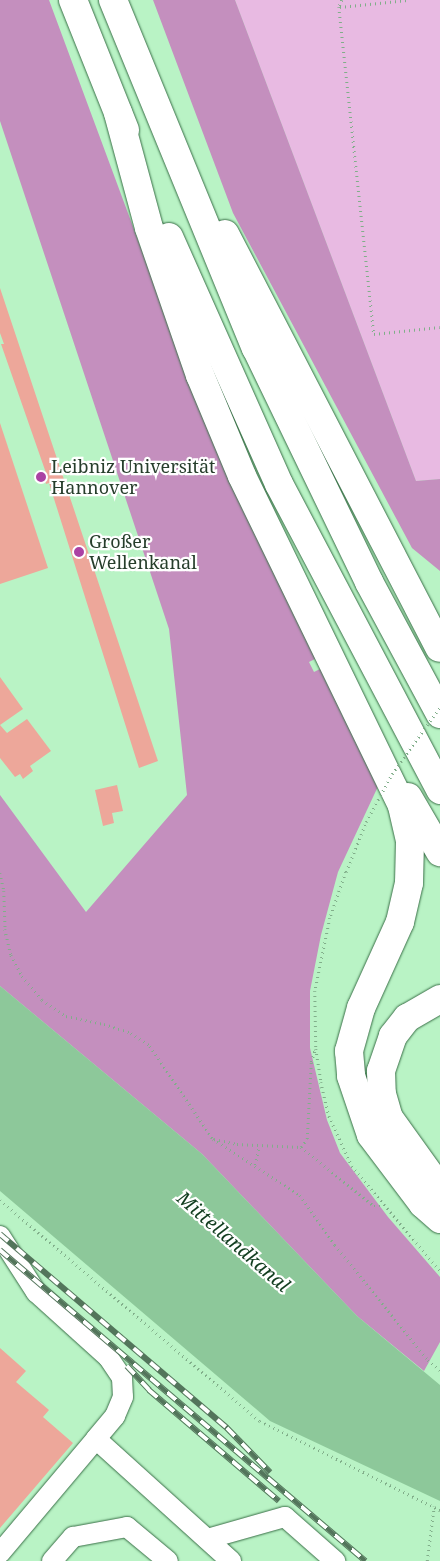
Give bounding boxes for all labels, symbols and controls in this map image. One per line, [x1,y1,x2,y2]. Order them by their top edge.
place label: Leibniz Universität Hannover [51,456,215,498]
marker: Leibniz Universität Hannover [35,471,47,483]
place label: Großer Wellenkanal [89,531,197,574]
marker: Großer Wellenkanal [73,546,85,558]
water label: Mittellandkanal [172,1187,294,1297]

